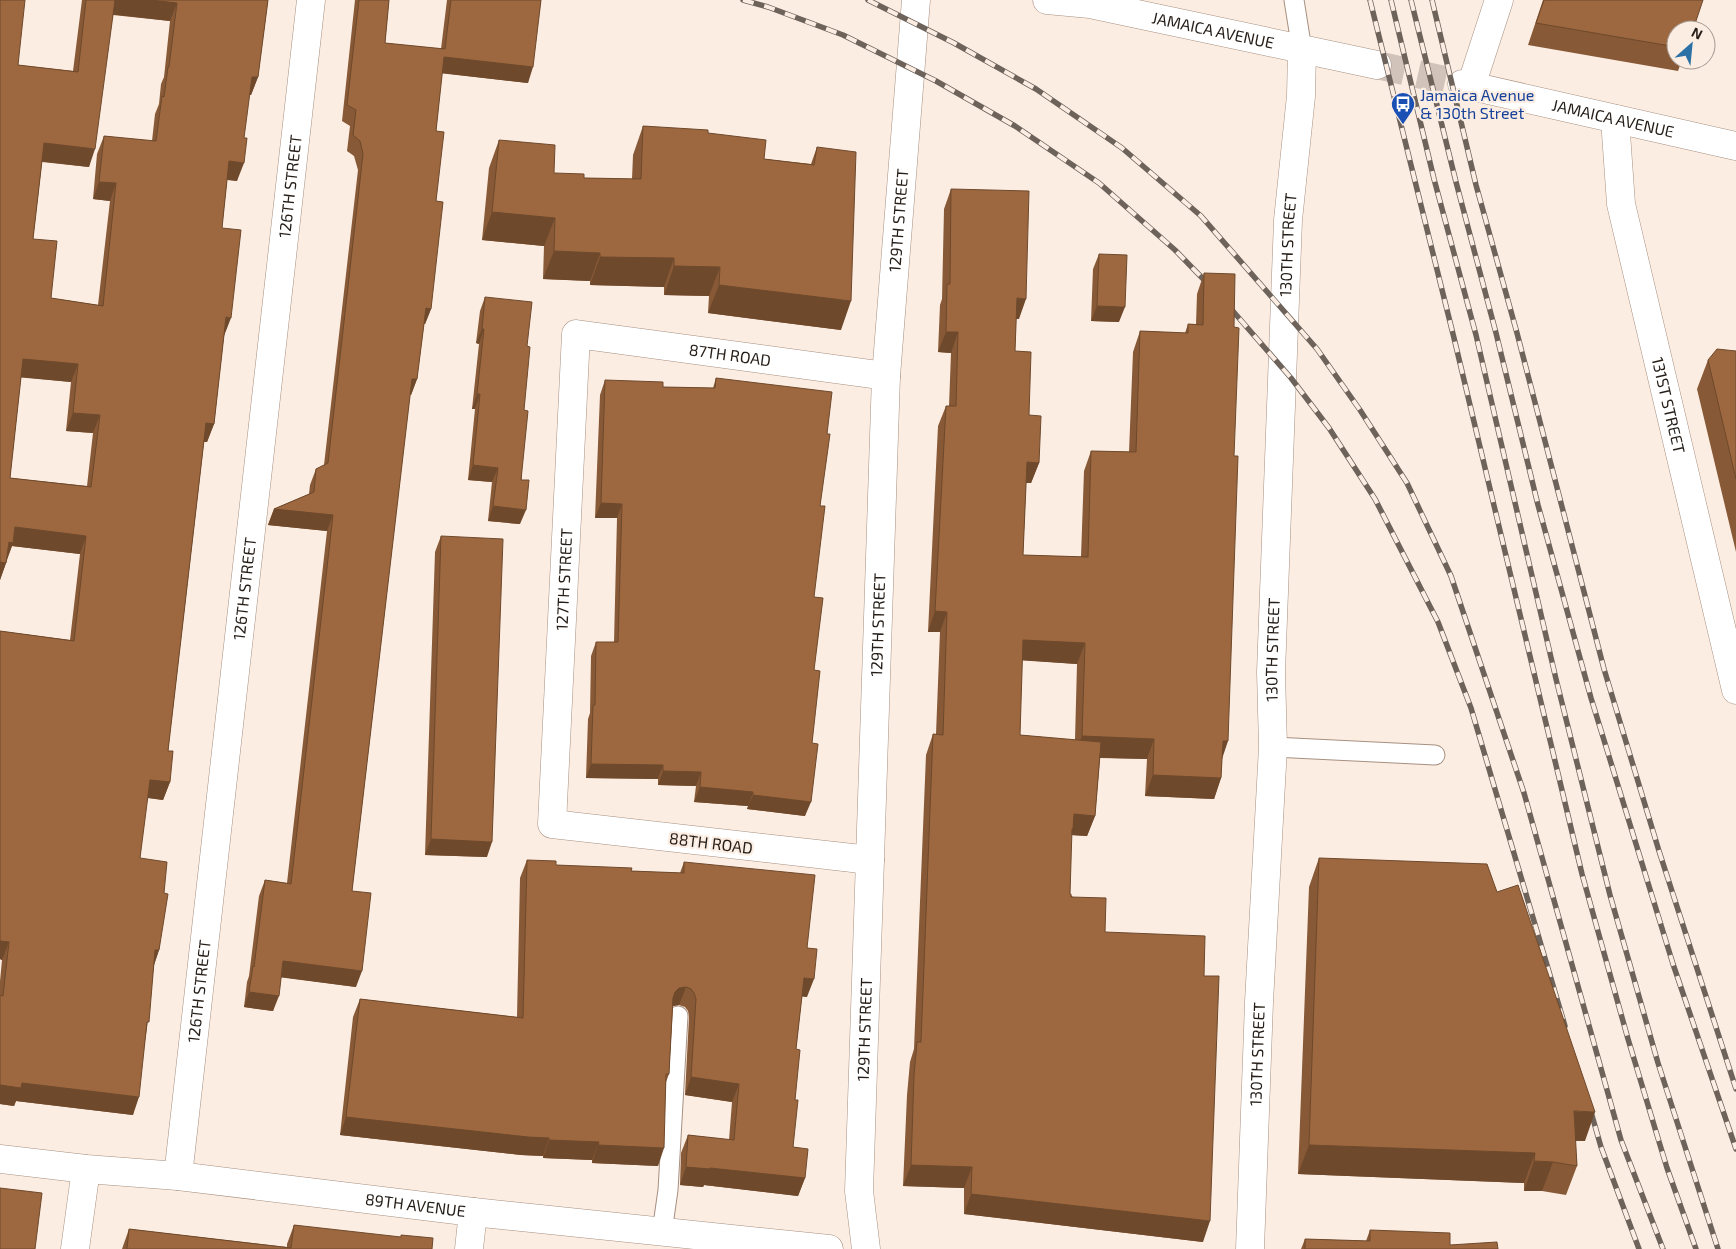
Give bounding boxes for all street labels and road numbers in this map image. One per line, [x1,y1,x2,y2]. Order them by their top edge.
street label: JAMAICA AVENUE [1150,7,1276,52]
street label: JAMAICA AVENUE [1550,95,1676,141]
street label: 126TH STREET [274,134,305,239]
street label: 129TH STREET [884,168,912,273]
street label: 130TH STREET [1275,192,1300,297]
street label: 87TH ROAD [688,339,772,369]
street label: 131ST STREET [1649,355,1690,455]
street label: 127TH STREET [551,528,575,631]
street label: 126TH STREET [229,536,259,641]
street label: 129TH STREET [866,573,888,677]
street label: 130TH STREET [1261,597,1283,702]
street label: 88TH ROAD [668,828,754,857]
street label: 126TH STREET [183,939,214,1044]
street label: 129TH STREET [853,977,875,1082]
street label: 130TH STREET [1245,1002,1268,1106]
street label: 89TH AVENUE [364,1189,467,1220]

